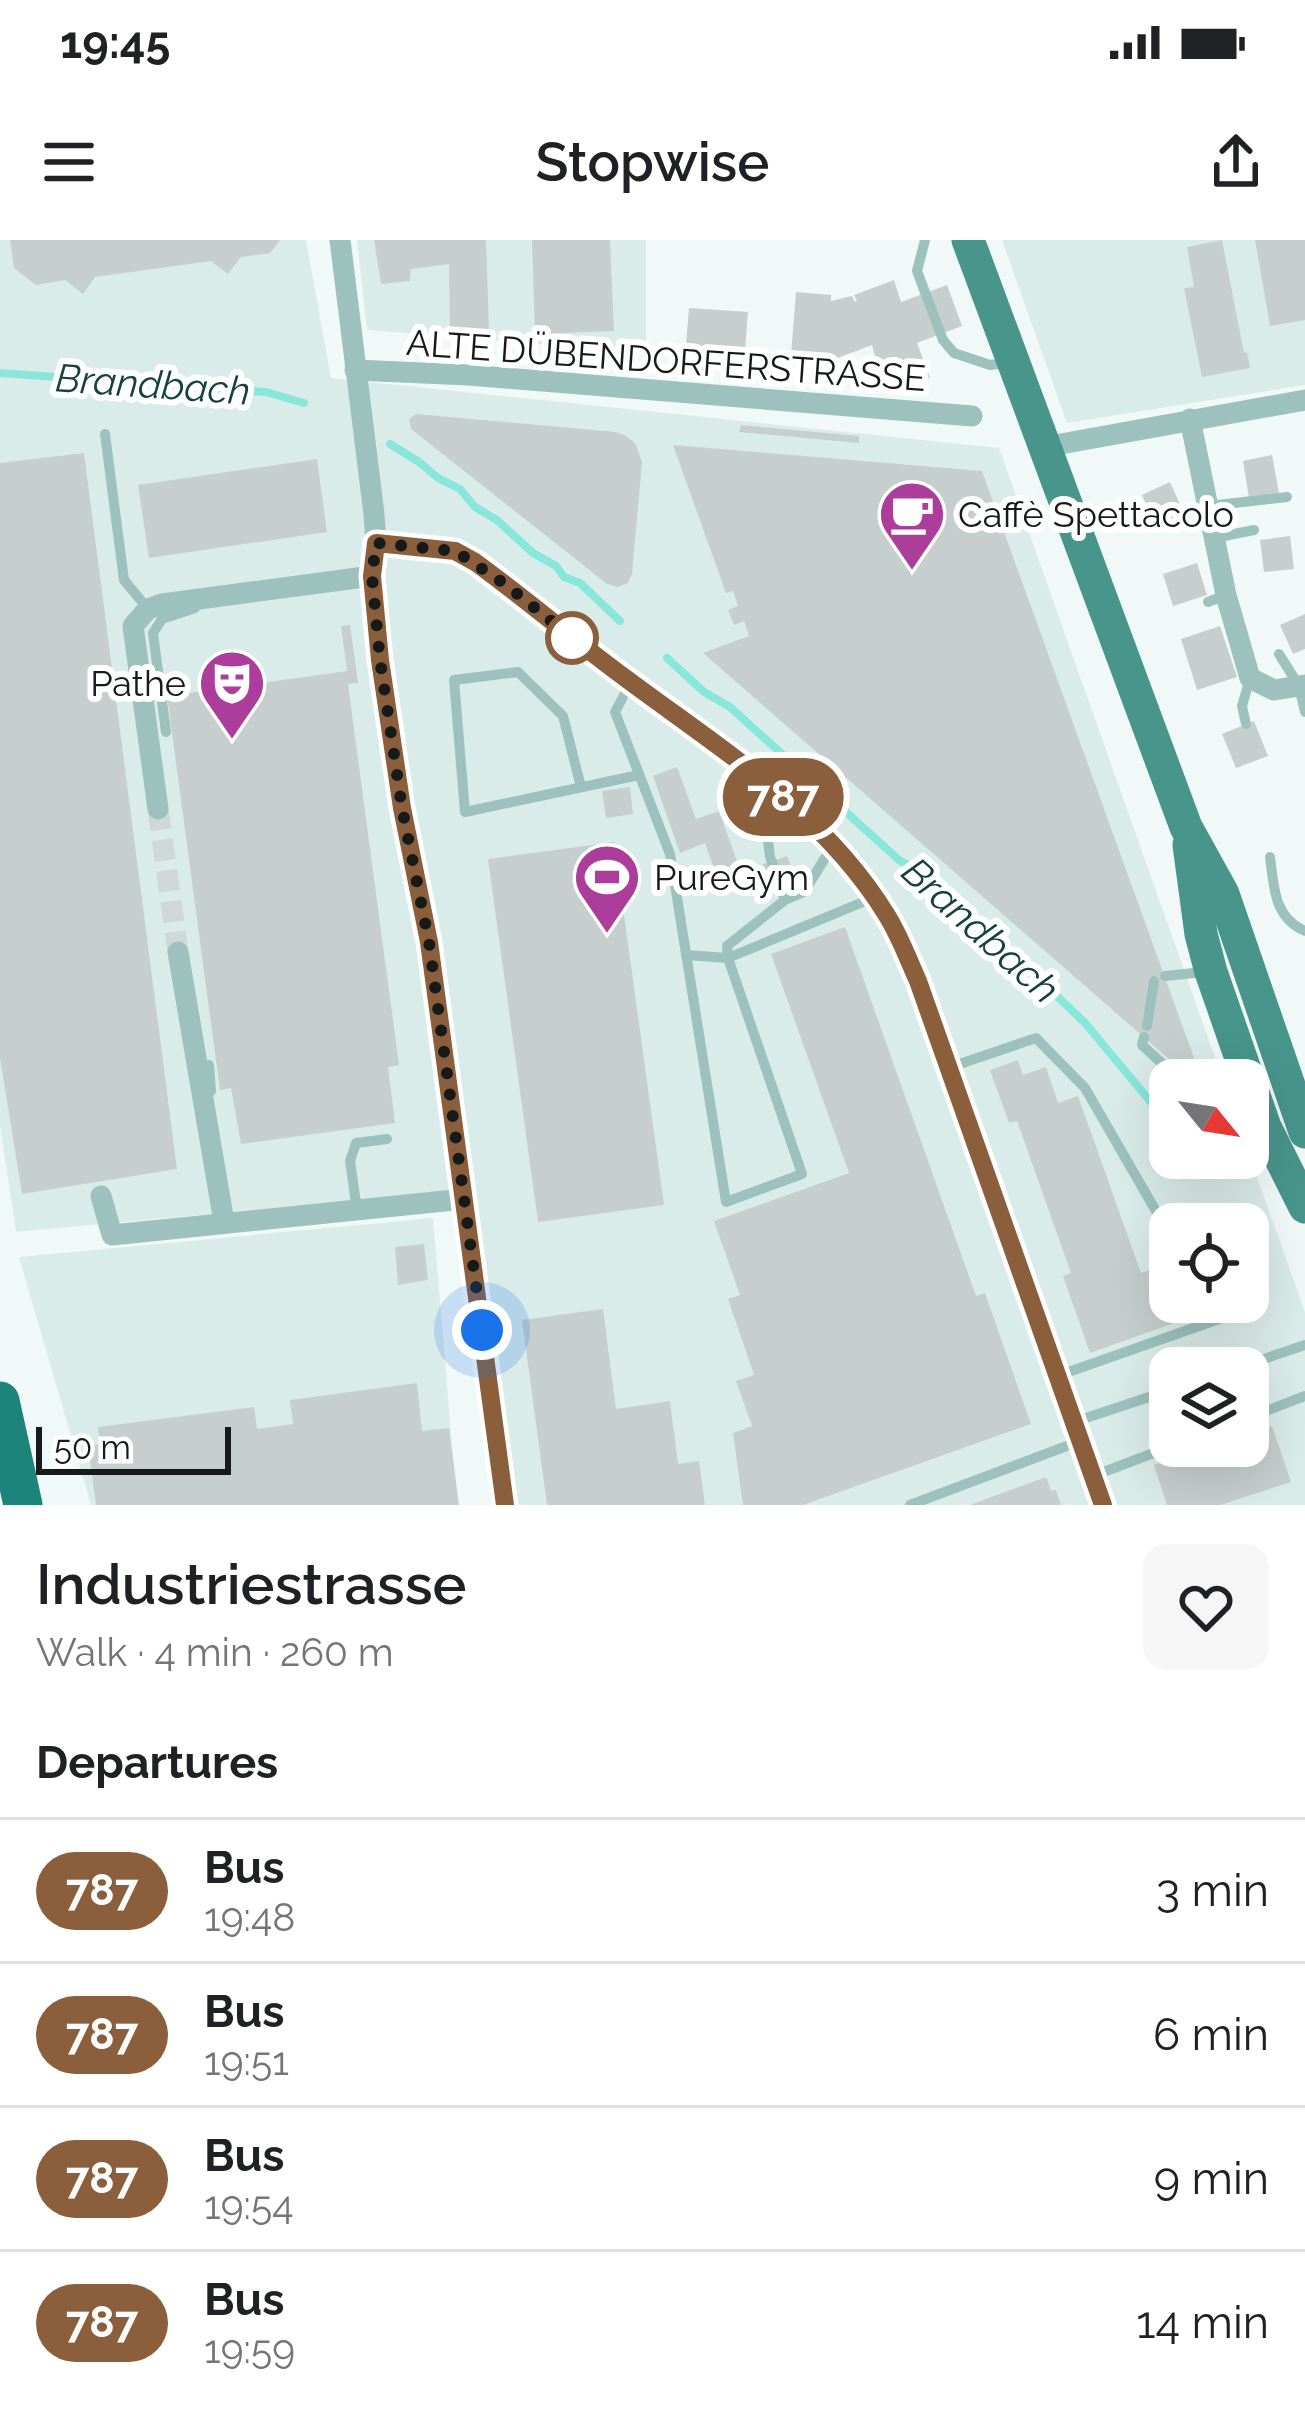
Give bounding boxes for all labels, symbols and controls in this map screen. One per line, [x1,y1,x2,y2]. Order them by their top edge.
text: 19:45 [60,16,170,69]
icon: menu [36,129,102,195]
icon: share [1203,129,1269,195]
text: Stopwise [536,130,769,194]
street label: ALTE DÜBENDORFERSTRASSE [405,321,927,399]
water label: Brandbach [54,354,252,414]
cafe icon: Caffè Spettacolo [877,479,947,573]
place label: Caffè Spettacolo [958,493,1234,535]
unlabelled marker [547,613,597,663]
theatre icon: Pathe [197,648,267,742]
place label: Pathe [90,662,186,704]
line badge: 787 [714,758,852,836]
text: 787 [747,772,819,821]
sports icon: PureGym [572,842,642,936]
water label: Brandbach [893,848,1069,1012]
place label: PureGym [654,856,809,898]
north arrow [1149,1059,1269,1179]
map controls [1149,1059,1269,1467]
button: locate [1149,1203,1269,1323]
your location [452,1300,512,1360]
button: layers [1149,1347,1269,1467]
scale bar [36,1421,231,1474]
text: 50 m [54,1428,131,1467]
button: heart [1143,1544,1269,1670]
text: Industriestrasse [36,1550,467,1617]
text: Walk · 4 min · 260 m [36,1629,394,1675]
text: Departures [36,1736,278,1789]
text: Bus [204,1841,285,1894]
text: 3 min [1156,1864,1269,1917]
text: 787 [66,1866,138,1915]
text: 19:48 [204,1894,295,1940]
text: Bus [204,1985,285,2038]
text: 6 min [1153,2008,1269,2061]
text: 787 [66,2010,138,2059]
text: 19:51 [204,2038,289,2084]
text: Bus [204,2129,285,2182]
text: 9 min [1154,2152,1269,2205]
text: 787 [66,2154,138,2203]
text: 19:54 [204,2182,293,2228]
text: Bus [204,2273,285,2326]
text: 14 min [1136,2296,1269,2349]
text: 787 [66,2298,138,2347]
text: 19:59 [204,2326,295,2372]

